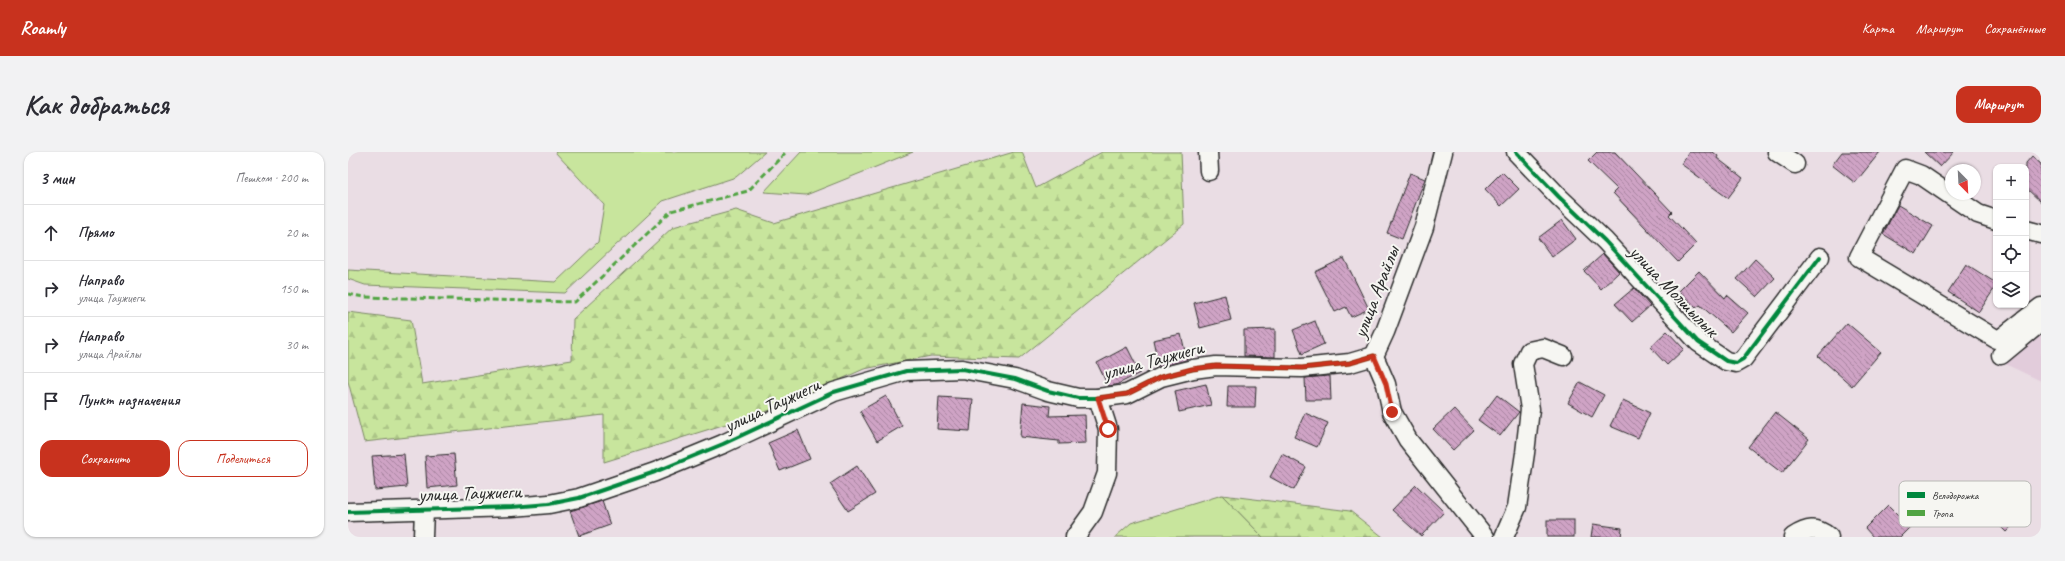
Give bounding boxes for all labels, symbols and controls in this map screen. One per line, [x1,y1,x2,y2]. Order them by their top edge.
text: Roamly [20,16,66,40]
text: Карта [1862,20,1894,37]
text: Маршрут [1916,20,1962,37]
text: Сохранённые [1984,20,2045,37]
button: Маршрут [1956,86,2041,123]
text: Как добраться [24,87,169,122]
north arrow [1945,164,1981,200]
map controls [1993,164,2029,308]
button: + [1993,164,2029,200]
text: 3 мин [40,168,75,189]
text: Пешком · 200 m [235,170,308,186]
button: − [1993,200,2029,236]
icon: ahead [40,222,62,244]
text: Прямо [78,223,114,242]
text: 20 m [286,225,308,241]
button: locate [1993,236,2029,272]
street label: улица Молшылык [1623,239,1725,343]
street label: улица Арайлы [1347,241,1405,342]
text: Направо [78,271,124,290]
button: layers [1993,272,2029,308]
icon: right [40,278,62,300]
text: 150 m [280,281,308,297]
text: улица Таужиеги [78,290,145,306]
text: Направо [78,327,124,346]
icon: right [40,334,62,356]
street label: улица Таужиеги [1099,334,1207,386]
text: 30 m [286,337,308,353]
text: улица Арайлы [78,346,141,362]
street label: улица Таужиеги [719,371,825,439]
icon: arrive [40,390,62,412]
text: Пункт назначения [78,391,180,410]
route end [1383,403,1401,421]
route start [1099,420,1117,438]
button: Сохранить [40,440,170,477]
button: Поделиться [178,440,308,477]
street label: улица Таужиеги [417,479,523,507]
legend [1899,481,2031,527]
text: Велодорожка [1932,488,1979,502]
text: Тропа [1932,506,1953,520]

